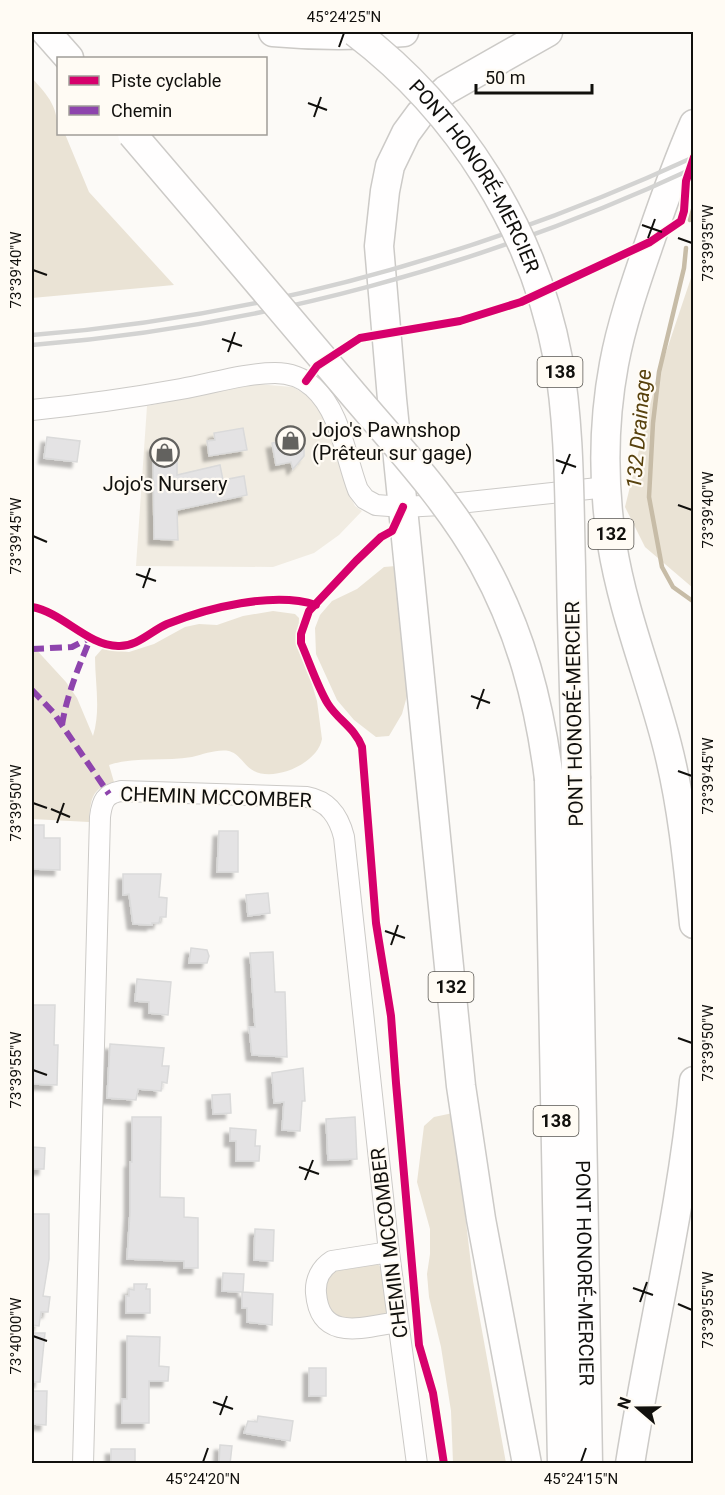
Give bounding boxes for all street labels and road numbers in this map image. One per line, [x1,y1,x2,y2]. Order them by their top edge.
street label: PONT HONORÉ-MERCIER [404,75,545,276]
road number: 138 [538,357,582,387]
road number: 132 [588,519,634,549]
street label: PONT HONORÉ-MERCIER [560,601,588,827]
street label: CHEMIN MCCOMBER [120,782,312,812]
road number: 132 [428,972,474,1002]
road number: 138 [534,1106,578,1136]
street label: CHEMIN MCCOMBER [365,1146,413,1340]
street label: PONT HONORÉ-MERCIER [571,1160,599,1386]

